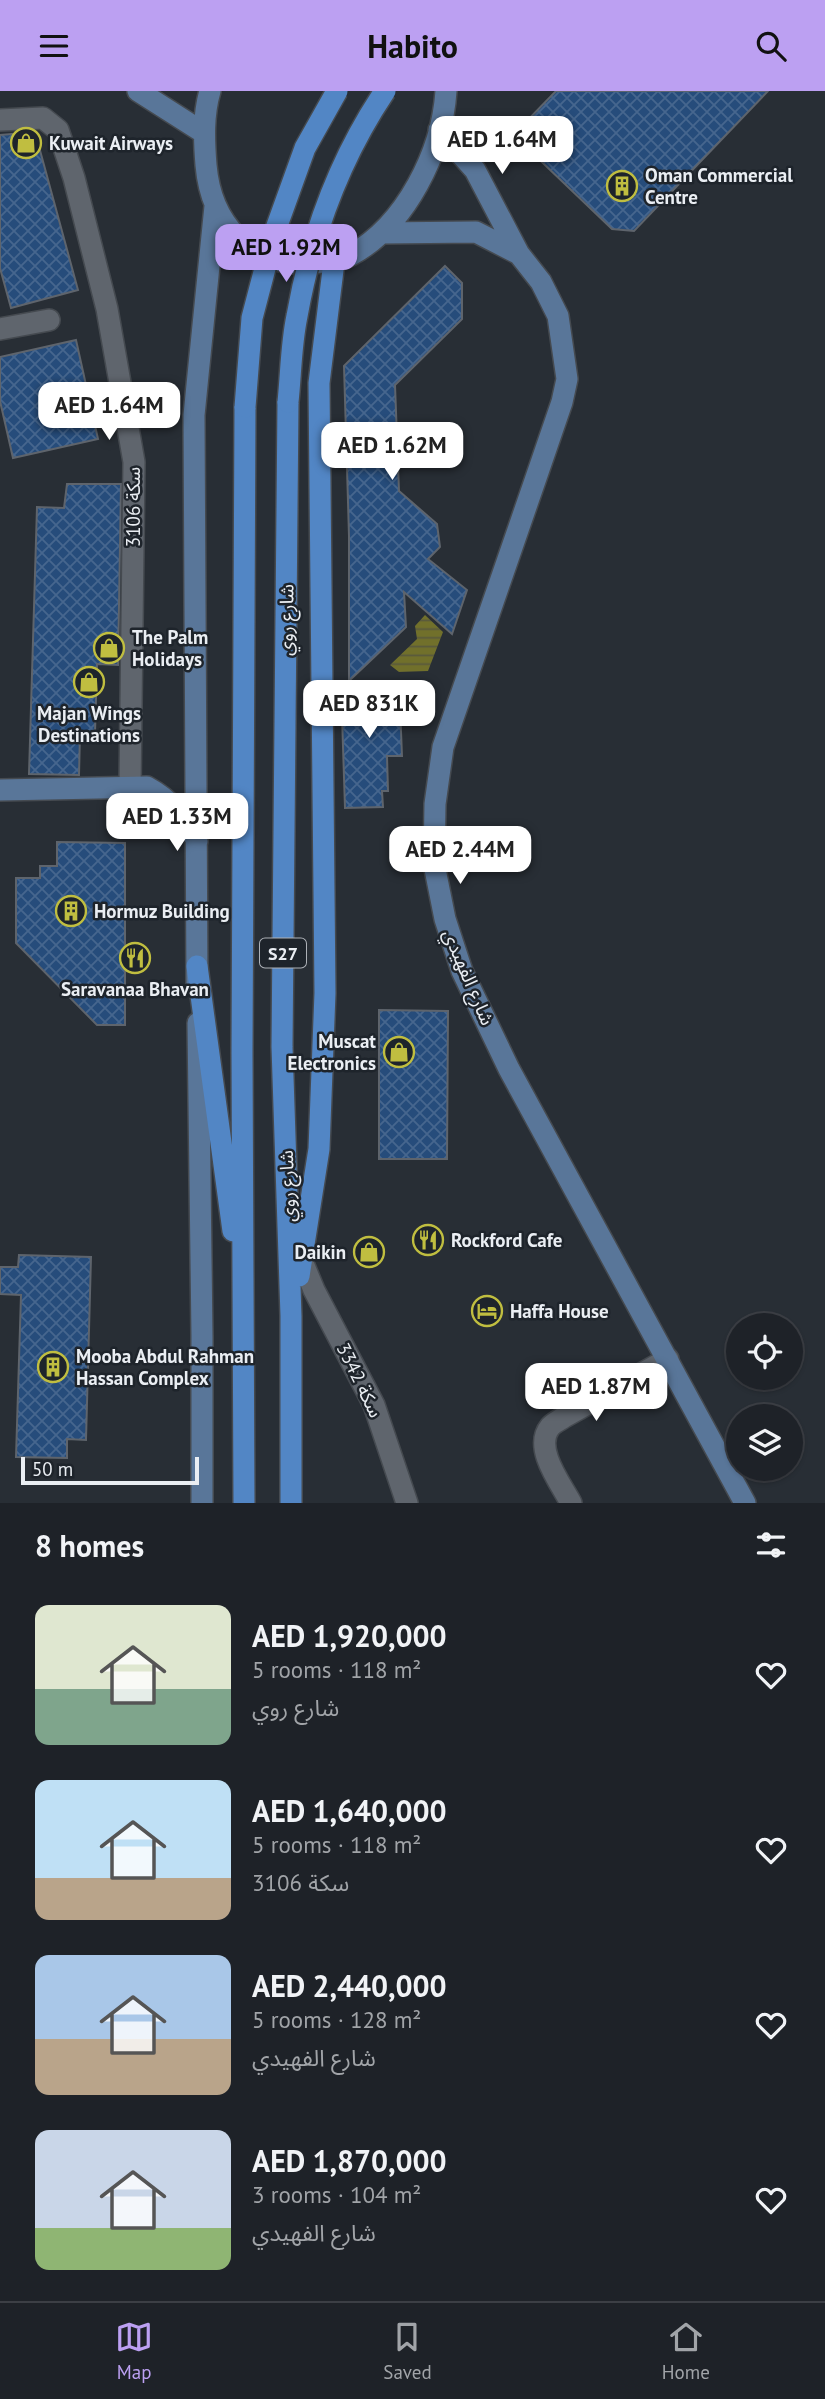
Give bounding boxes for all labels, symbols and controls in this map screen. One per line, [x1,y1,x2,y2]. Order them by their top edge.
text: Habito [367,25,458,67]
icon: menu [35,27,73,65]
icon: search [752,27,790,65]
pin: AED 1.64M [422,116,582,176]
text: AED 1.64M [447,124,557,153]
shop icon: Kuwait Airways [9,126,43,160]
place label: Kuwait Airways [49,131,173,155]
place label: Oman Commercial Centre [645,163,793,209]
building icon: Oman Commercial Centre [605,169,639,203]
pin: AED 1.92M [206,225,366,284]
text: AED 1.92M [231,232,341,261]
pin: AED 1.64M [29,383,189,442]
text: AED 1.64M [54,390,164,419]
pin: AED 1.62M [312,423,472,482]
text: AED 1.62M [337,430,447,459]
street label: سكة 3106 [121,467,145,547]
street label: شارع روي [273,584,302,656]
place label: The Palm Holidays [132,625,208,671]
shop icon: The Palm Holidays [92,631,126,665]
shop icon: Majan Wings Destinations [72,665,106,699]
pin: AED 831K [297,681,441,740]
text: AED 831K [319,688,419,717]
place label: Majan Wings Destinations [37,701,141,747]
pin: AED 1.33M [97,793,257,853]
text: AED 1.33M [122,801,232,830]
pin: AED 2.44M [380,827,540,886]
text: AED 2.44M [405,834,515,863]
building icon: Hormuz Building [54,894,88,928]
place label: Hormuz Building [94,899,230,923]
street label: شارع الفهيدي [435,925,500,1030]
road number: S27 [260,939,306,967]
restaurant icon: Saravanaa Bhavan [118,941,152,975]
place label: Saravanaa Bhavan [61,977,209,1001]
place label: Muscat Electronics [287,1029,376,1075]
shop icon: Muscat Electronics [382,1035,416,1069]
street label: شارع روي [274,1149,304,1222]
restaurant icon: Rockford Cafe [411,1223,445,1257]
place label: Rockford Cafe [451,1228,562,1252]
shop icon: Daikin [352,1235,386,1269]
place label: Daikin [294,1240,346,1264]
hotel icon: Haffa House [470,1294,504,1328]
place label: Haffa House [510,1299,609,1323]
map controls [726,1313,803,1481]
button: locate [726,1313,803,1390]
street label: سكة 3342 [332,1339,388,1421]
place label: Mooba Abdul Rahman Hassan Complex [76,1344,254,1390]
building icon: Mooba Abdul Rahman Hassan Complex [36,1350,70,1384]
pin: AED 1.87M [516,1363,676,1423]
text: AED 1.87M [541,1371,651,1400]
button: layers [726,1404,803,1481]
scale bar [21,1454,200,1486]
text: 50 m [32,1457,73,1481]
text: 8 homes [35,1526,144,1565]
icon: filters [752,1526,790,1564]
text: AED 1,920,000 [252,1616,447,1655]
icon: home [91,1633,175,1717]
text: 5 rooms · 118 m² [252,1655,421,1684]
icon: heart [752,1656,790,1694]
text: شارع روي [252,1693,339,1722]
text: AED 1,640,000 [252,1791,447,1830]
icon: home [91,1808,175,1892]
text: 5 rooms · 118 m² [252,1830,421,1859]
icon: heart [752,1831,790,1869]
text: سكة 3106 [252,1868,349,1897]
text: AED 2,440,000 [252,1966,447,2005]
icon: home [91,1983,175,2067]
text: 5 rooms · 128 m² [252,2005,421,2034]
icon: heart [752,2006,790,2044]
text: شارع الفهيدي [252,2043,376,2072]
text: AED 1,870,000 [252,2141,447,2180]
icon: home [91,2158,175,2242]
text: 3 rooms · 104 m² [252,2180,421,2209]
icon: heart [752,2181,790,2219]
text: شارع الفهيدي [252,2218,376,2247]
tab: Map [115,2318,153,2384]
tab: Saved [383,2318,432,2384]
tab: Home [662,2318,710,2384]

